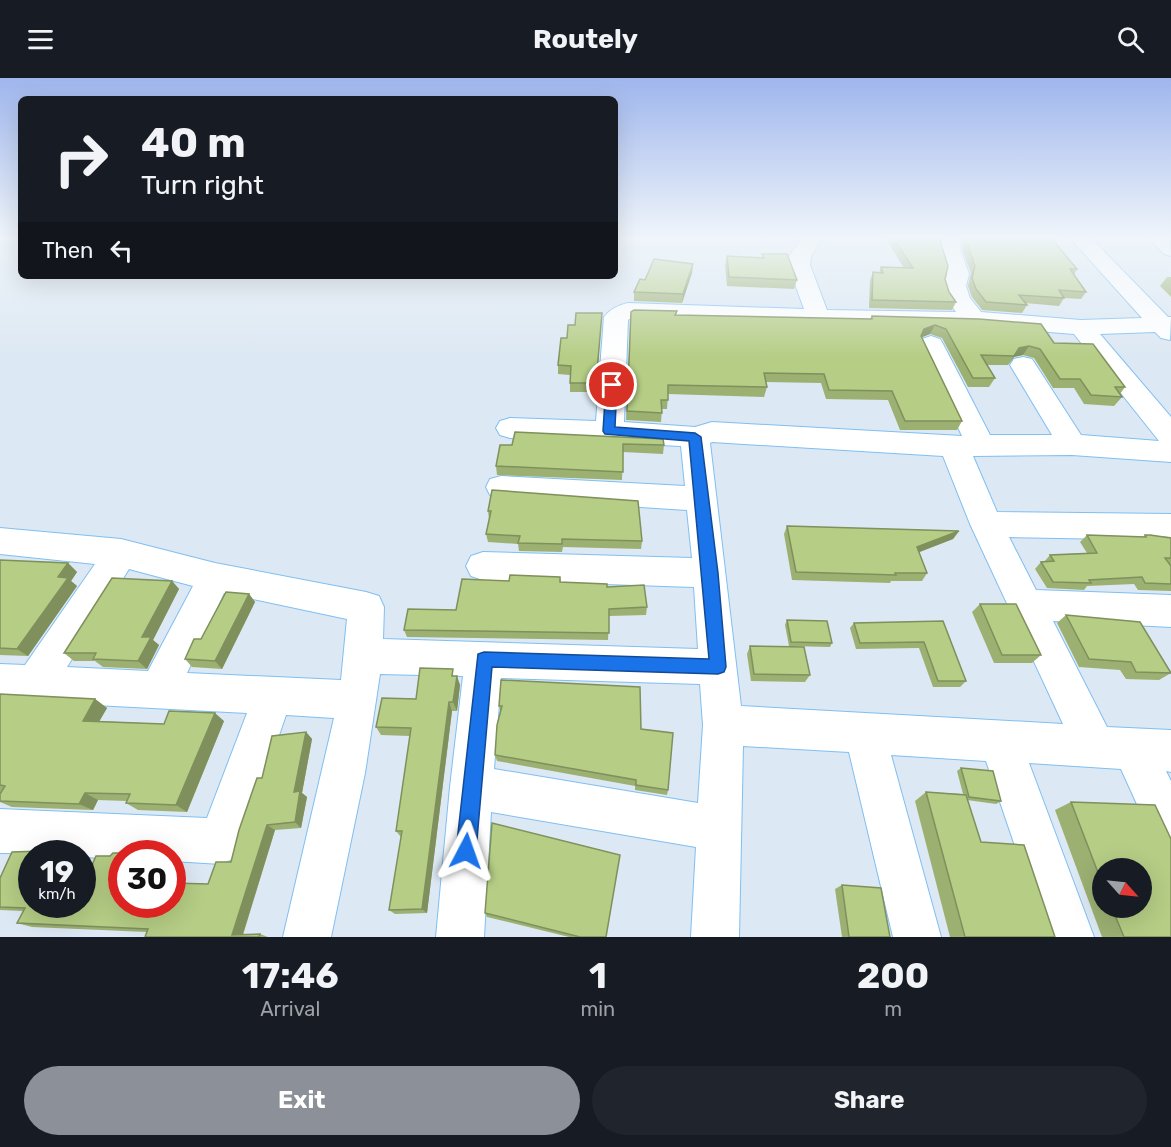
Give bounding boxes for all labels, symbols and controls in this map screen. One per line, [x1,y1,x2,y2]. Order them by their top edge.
icon: menu [24,23,57,56]
text: Routely [533,23,638,55]
icon: search [1114,23,1147,56]
text: 40 m [141,118,246,168]
icon: right [42,120,120,198]
text: Turn right [141,169,264,201]
icon: left [105,234,138,267]
text: Then [42,237,93,264]
pin [586,359,637,410]
icon: arrive [595,368,628,401]
position arrow [434,819,498,883]
speed limit sign: 30 [108,840,186,918]
text: 19 [40,854,74,890]
north arrow [1092,858,1152,918]
map controls [1092,858,1152,918]
text: km/h [38,885,76,903]
text: 17:46 [242,954,339,997]
text: 1 [589,954,607,997]
text: 200 [857,954,929,997]
text: Arrival [260,997,320,1021]
text: min [580,997,615,1021]
text: m [884,997,902,1021]
button: Exit [24,1066,580,1135]
button: Share [592,1066,1147,1135]

